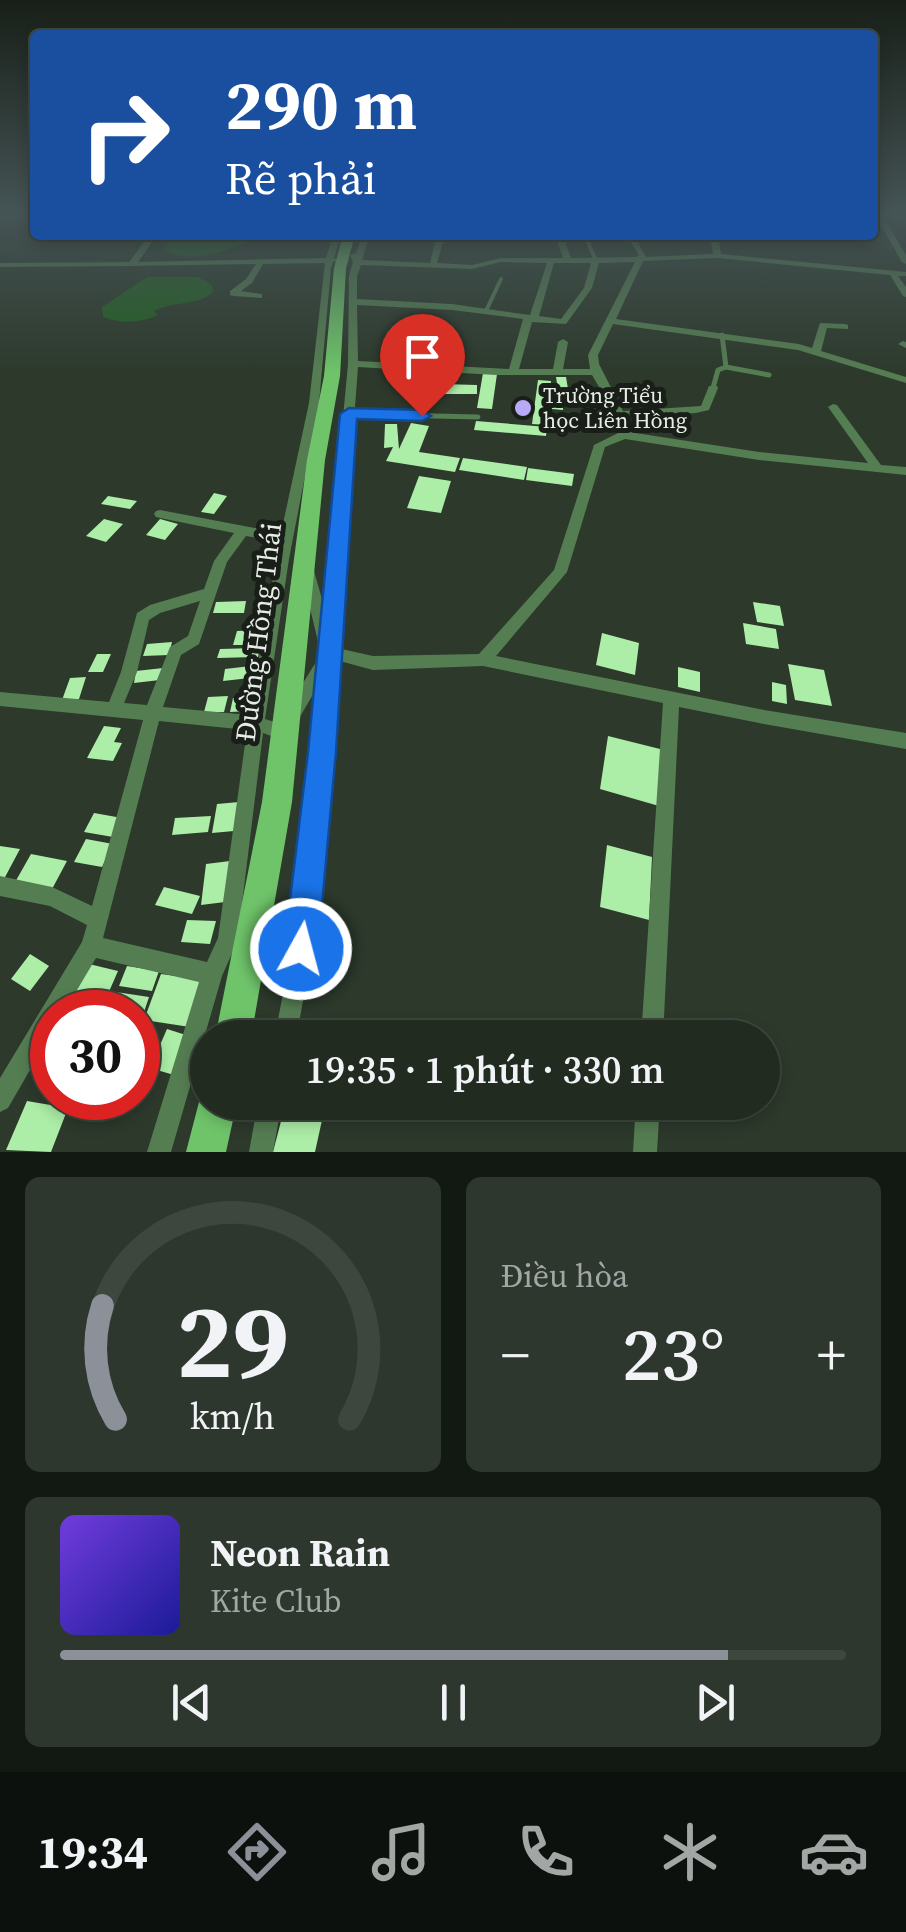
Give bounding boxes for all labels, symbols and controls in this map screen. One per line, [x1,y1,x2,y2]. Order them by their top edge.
text: 290 m [225,56,417,152]
icon: right [60,70,190,200]
text: Rẽ phải [225,147,376,209]
pin [380,314,465,417]
icon: arrive [395,329,450,384]
place label: Trường Tiểu học Liên Hồng [543,380,687,435]
marker: Trường Tiểu học Liên Hồng [512,397,534,419]
street label: Đường Hồng Thái [226,520,290,744]
position arrow [249,897,353,1001]
speed limit sign: 30 [30,990,160,1120]
text: 19:35 · 1 phút · 330 m [306,1044,664,1096]
text: Điều hòa [501,1254,628,1298]
text: 29 [176,1269,289,1412]
text: 23° [622,1302,725,1405]
text: − [501,1317,530,1392]
text: + [817,1317,846,1392]
text: km/h [190,1392,275,1441]
text: Neon Rain [210,1527,390,1579]
text: Kite Club [210,1579,342,1623]
icon: previous [164,1675,219,1730]
icon: pause [426,1675,481,1730]
icon: next [688,1675,743,1730]
icon: directions [222,1817,292,1887]
icon: music [366,1817,436,1887]
icon: phone [511,1817,581,1887]
icon: climate [655,1817,725,1887]
icon: car [799,1817,869,1887]
text: 19:34 [37,1821,148,1883]

